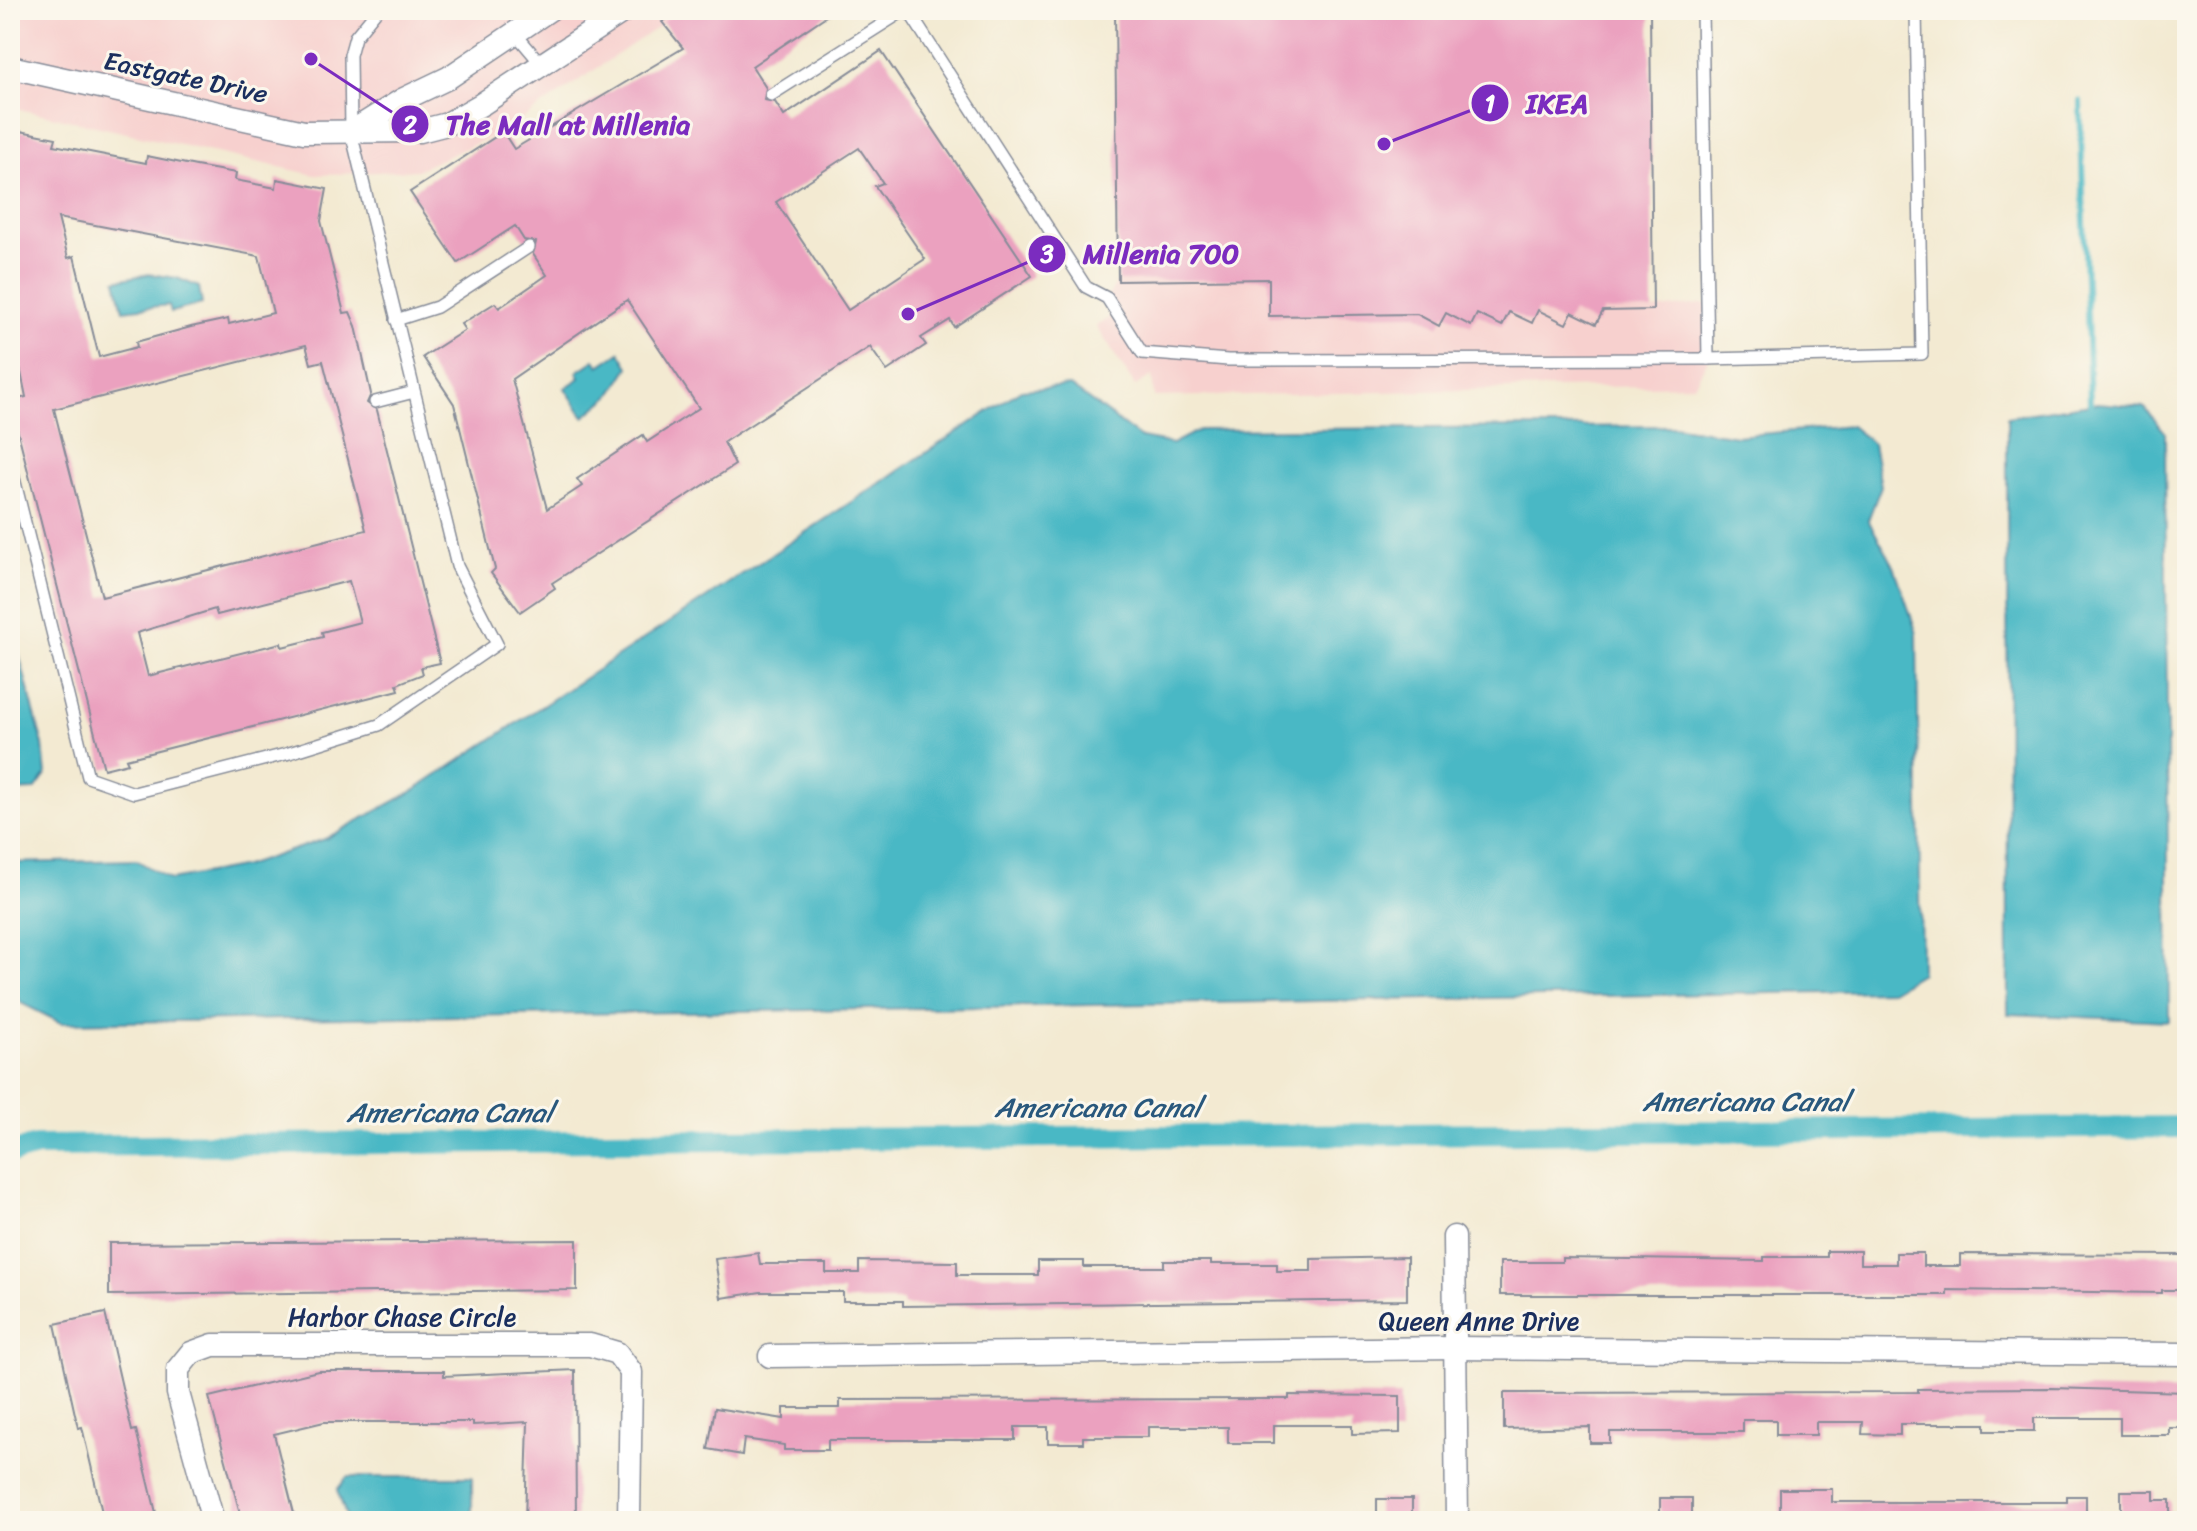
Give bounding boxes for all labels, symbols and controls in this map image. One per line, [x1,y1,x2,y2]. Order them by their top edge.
street label: Eastgate Drive [100,37,272,117]
callout: IKEA [1470,77,1604,129]
text: IKEA [1524,79,1588,128]
text: 1 [1485,83,1495,125]
callout: The Mall at Millenia [390,98,706,150]
text: The Mall at Millenia [446,100,690,149]
text: 2 [402,104,417,146]
callout: Millenia 700 [1027,228,1256,280]
text: Millenia 700 [1082,229,1240,278]
text: 3 [1039,233,1054,275]
water label: Americana Canal [1642,1077,1855,1126]
water label: Americana Canal [994,1083,1207,1132]
water label: Americana Canal [346,1088,559,1137]
street label: Harbor Chase Circle [288,1294,517,1340]
street label: Queen Anne Drive [1379,1298,1580,1344]

